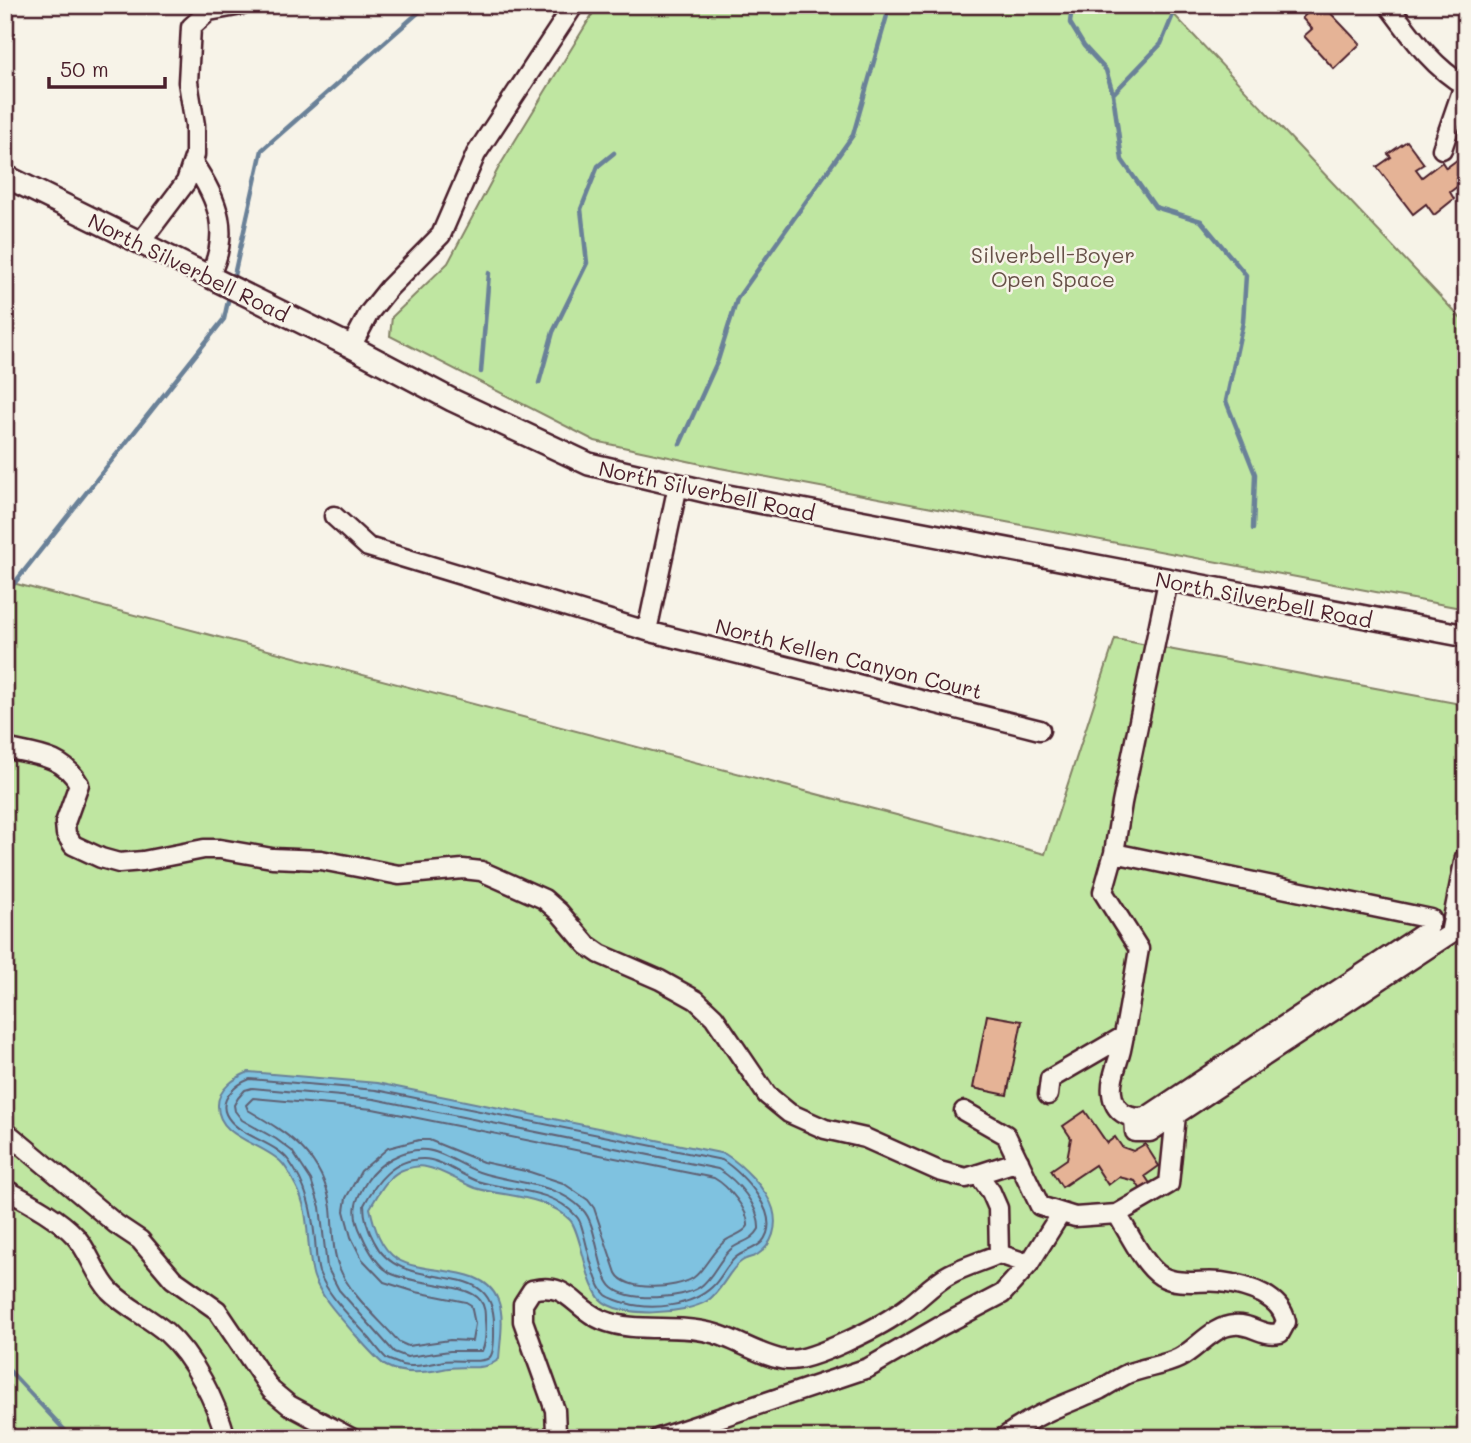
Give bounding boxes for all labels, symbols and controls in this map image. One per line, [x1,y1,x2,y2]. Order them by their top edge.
scale bar [49,46,164,90]
text: 50 m [60,55,109,82]
street label: North Silverbell Road [84,207,294,327]
park label: Silverbell-Boyer Open Space [971,241,1135,292]
street label: North Silverbell Road [596,454,818,526]
street label: North Silverbell Road [1153,565,1375,633]
street label: North Kellen Canyon Court [713,612,985,704]

